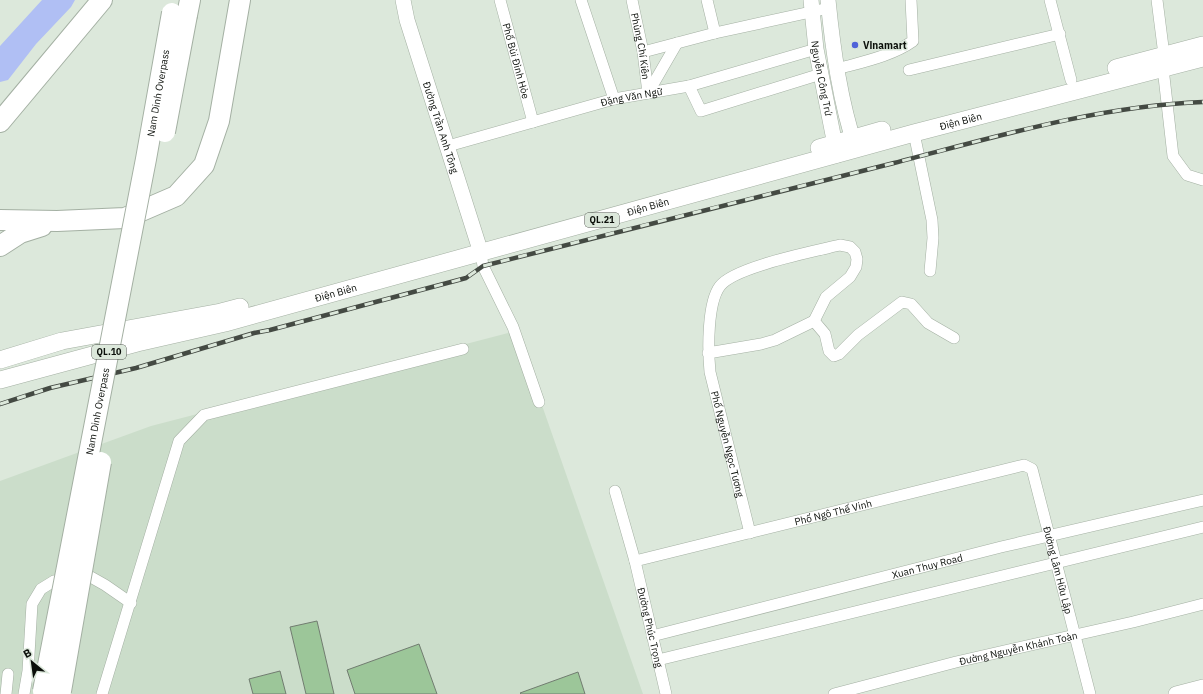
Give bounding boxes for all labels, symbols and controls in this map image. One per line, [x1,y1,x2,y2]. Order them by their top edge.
street label: Phùng Chí Kiên [628,12,652,80]
street label: Phố Bùi Đình Hòe [500,22,533,101]
place label: Vinamart [863,39,907,52]
street label: Nguyễn Công Trứ [808,40,835,117]
marker: Vinamart [850,40,860,50]
street label: Nam Dinh Overpass [144,48,172,138]
street label: Đường Trần Anh Tông [420,80,461,176]
street label: Đặng Văn Ngữ [599,85,664,110]
street label: Điện Biên [938,110,983,133]
street label: Điện Biên [626,195,671,219]
road number: QL.21 [585,213,619,227]
street label: Điện Biên [313,281,358,305]
road number: QL.10 [92,345,126,359]
street label: Nam Dinh Overpass [83,367,112,456]
street label: Phố Nguyễn Ngọc Tương [708,389,747,499]
street label: Phố Ngô Thế Vinh [793,497,873,528]
street label: Đường Lâm Hữu Lập [1040,525,1075,616]
street label: Xuan Thuy Road [891,551,964,582]
street label: Đường Phúc Trọng [634,586,666,670]
street label: Đường Nguyễn Khánh Toàn [958,629,1079,668]
north arrow [12,642,52,682]
text: B [21,645,34,661]

